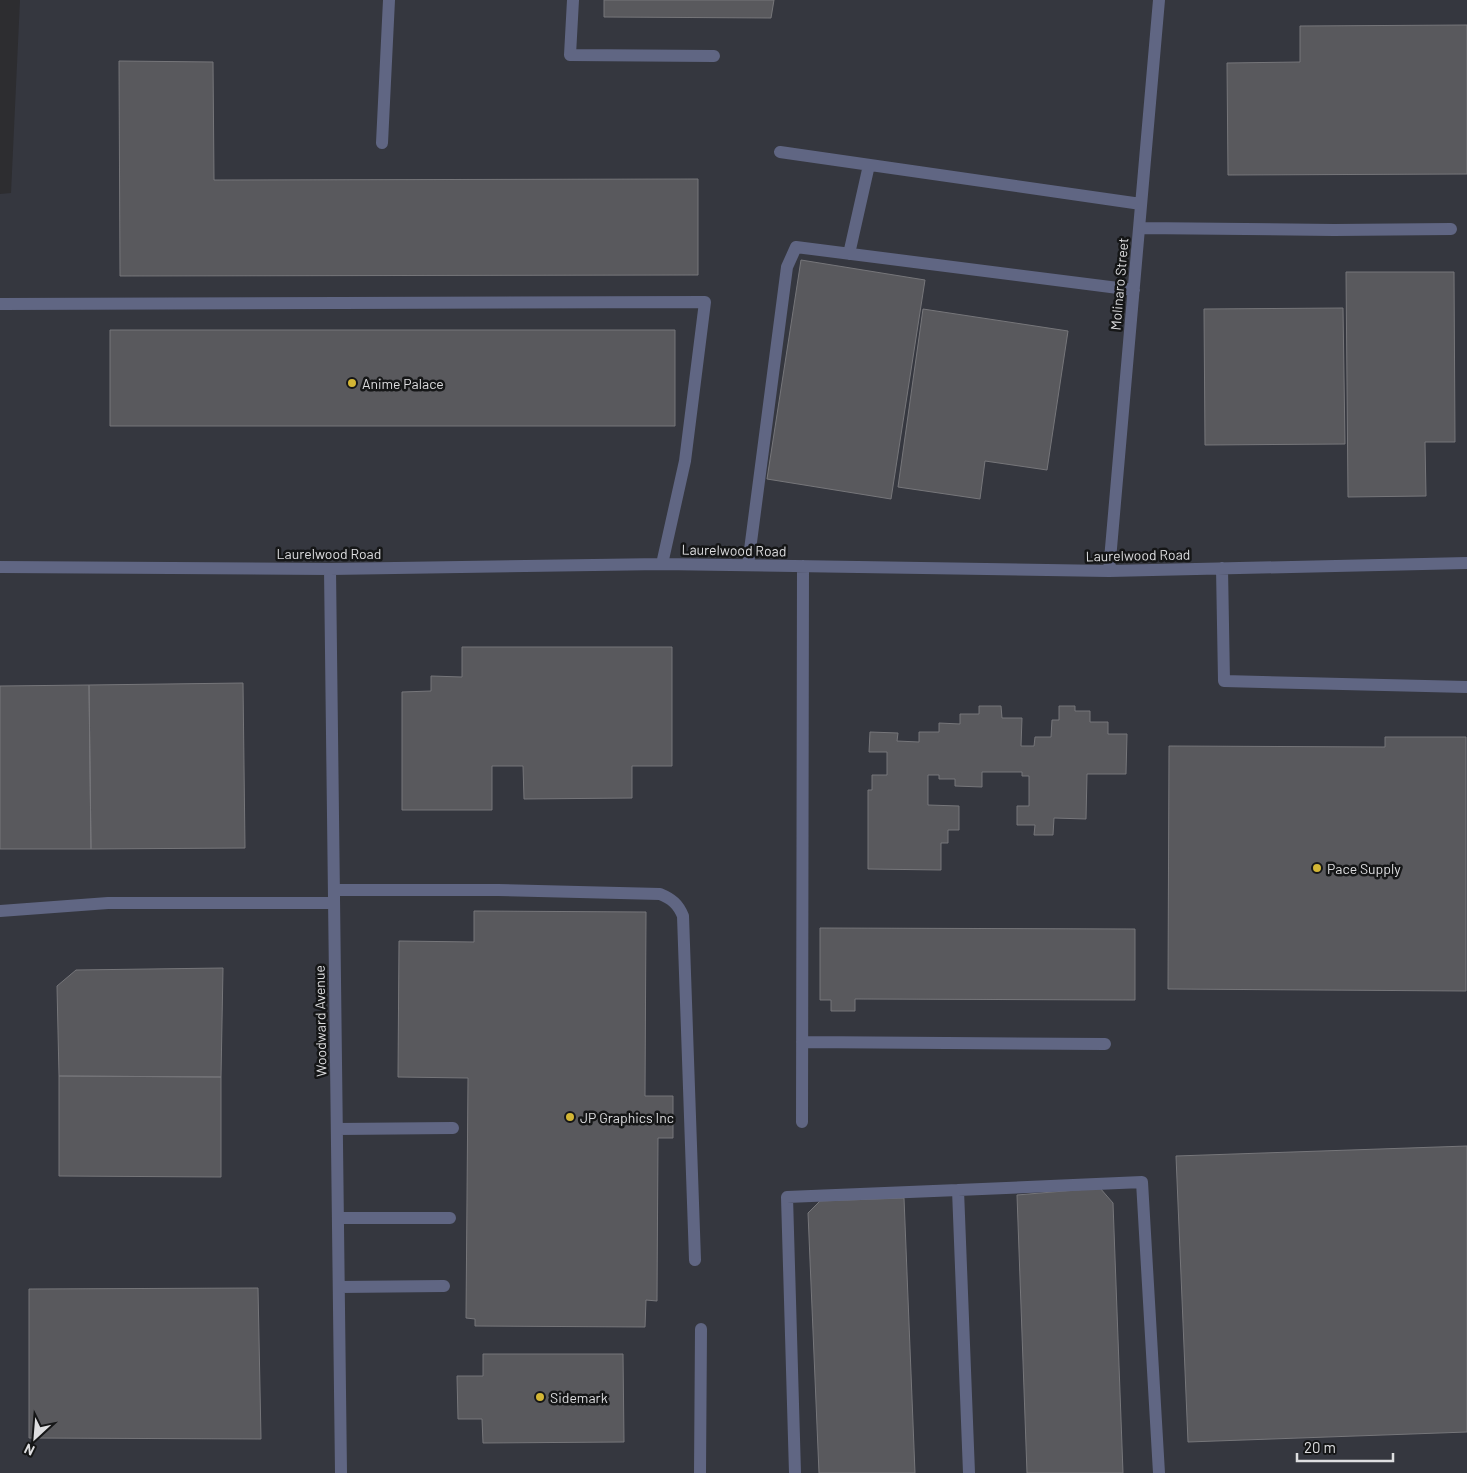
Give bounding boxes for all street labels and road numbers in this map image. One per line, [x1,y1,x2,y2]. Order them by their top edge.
street label: Molinaro Street [1106,237,1132,331]
street label: Laurelwood Road [681,541,787,559]
street label: Laurelwood Road [277,545,381,562]
street label: Laurelwood Road [1085,546,1191,564]
street label: Woodward Avenue [311,965,329,1077]

